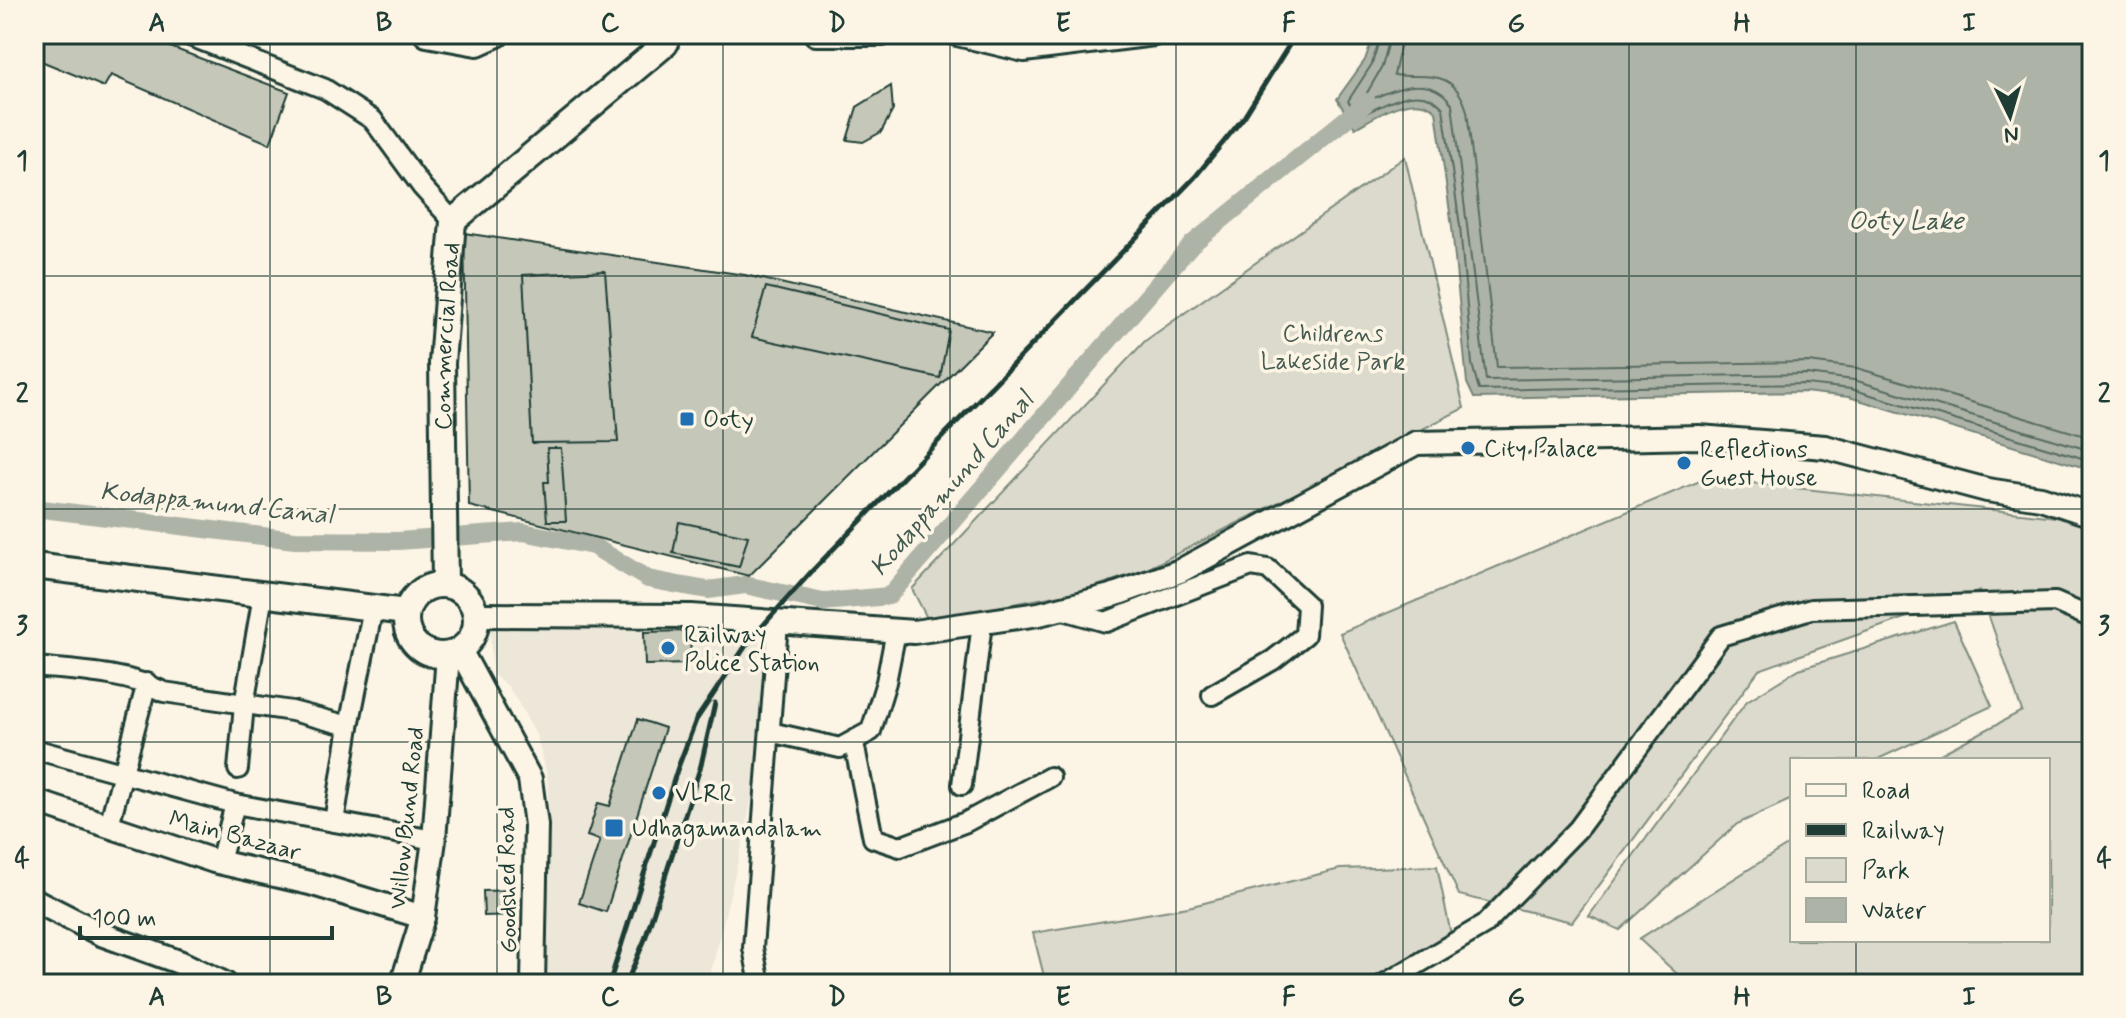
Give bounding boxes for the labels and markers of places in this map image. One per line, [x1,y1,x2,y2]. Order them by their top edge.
place label: Ooty [703,405,754,436]
marker: Ooty [678,410,696,428]
place label: City Palace [1484,434,1597,465]
place label: Reflections Guest House [1700,435,1817,494]
marker: City Palace [1459,439,1477,457]
marker: Reflections Guest House [1675,454,1693,472]
place label: Railway Police Station [684,620,819,679]
marker: Railway Police Station [659,639,677,657]
place label: VLRR [675,779,734,810]
marker: VLRR [650,784,668,802]
place label: Udhagamandalam [632,814,822,847]
marker: Udhagamandalam [603,817,625,839]

